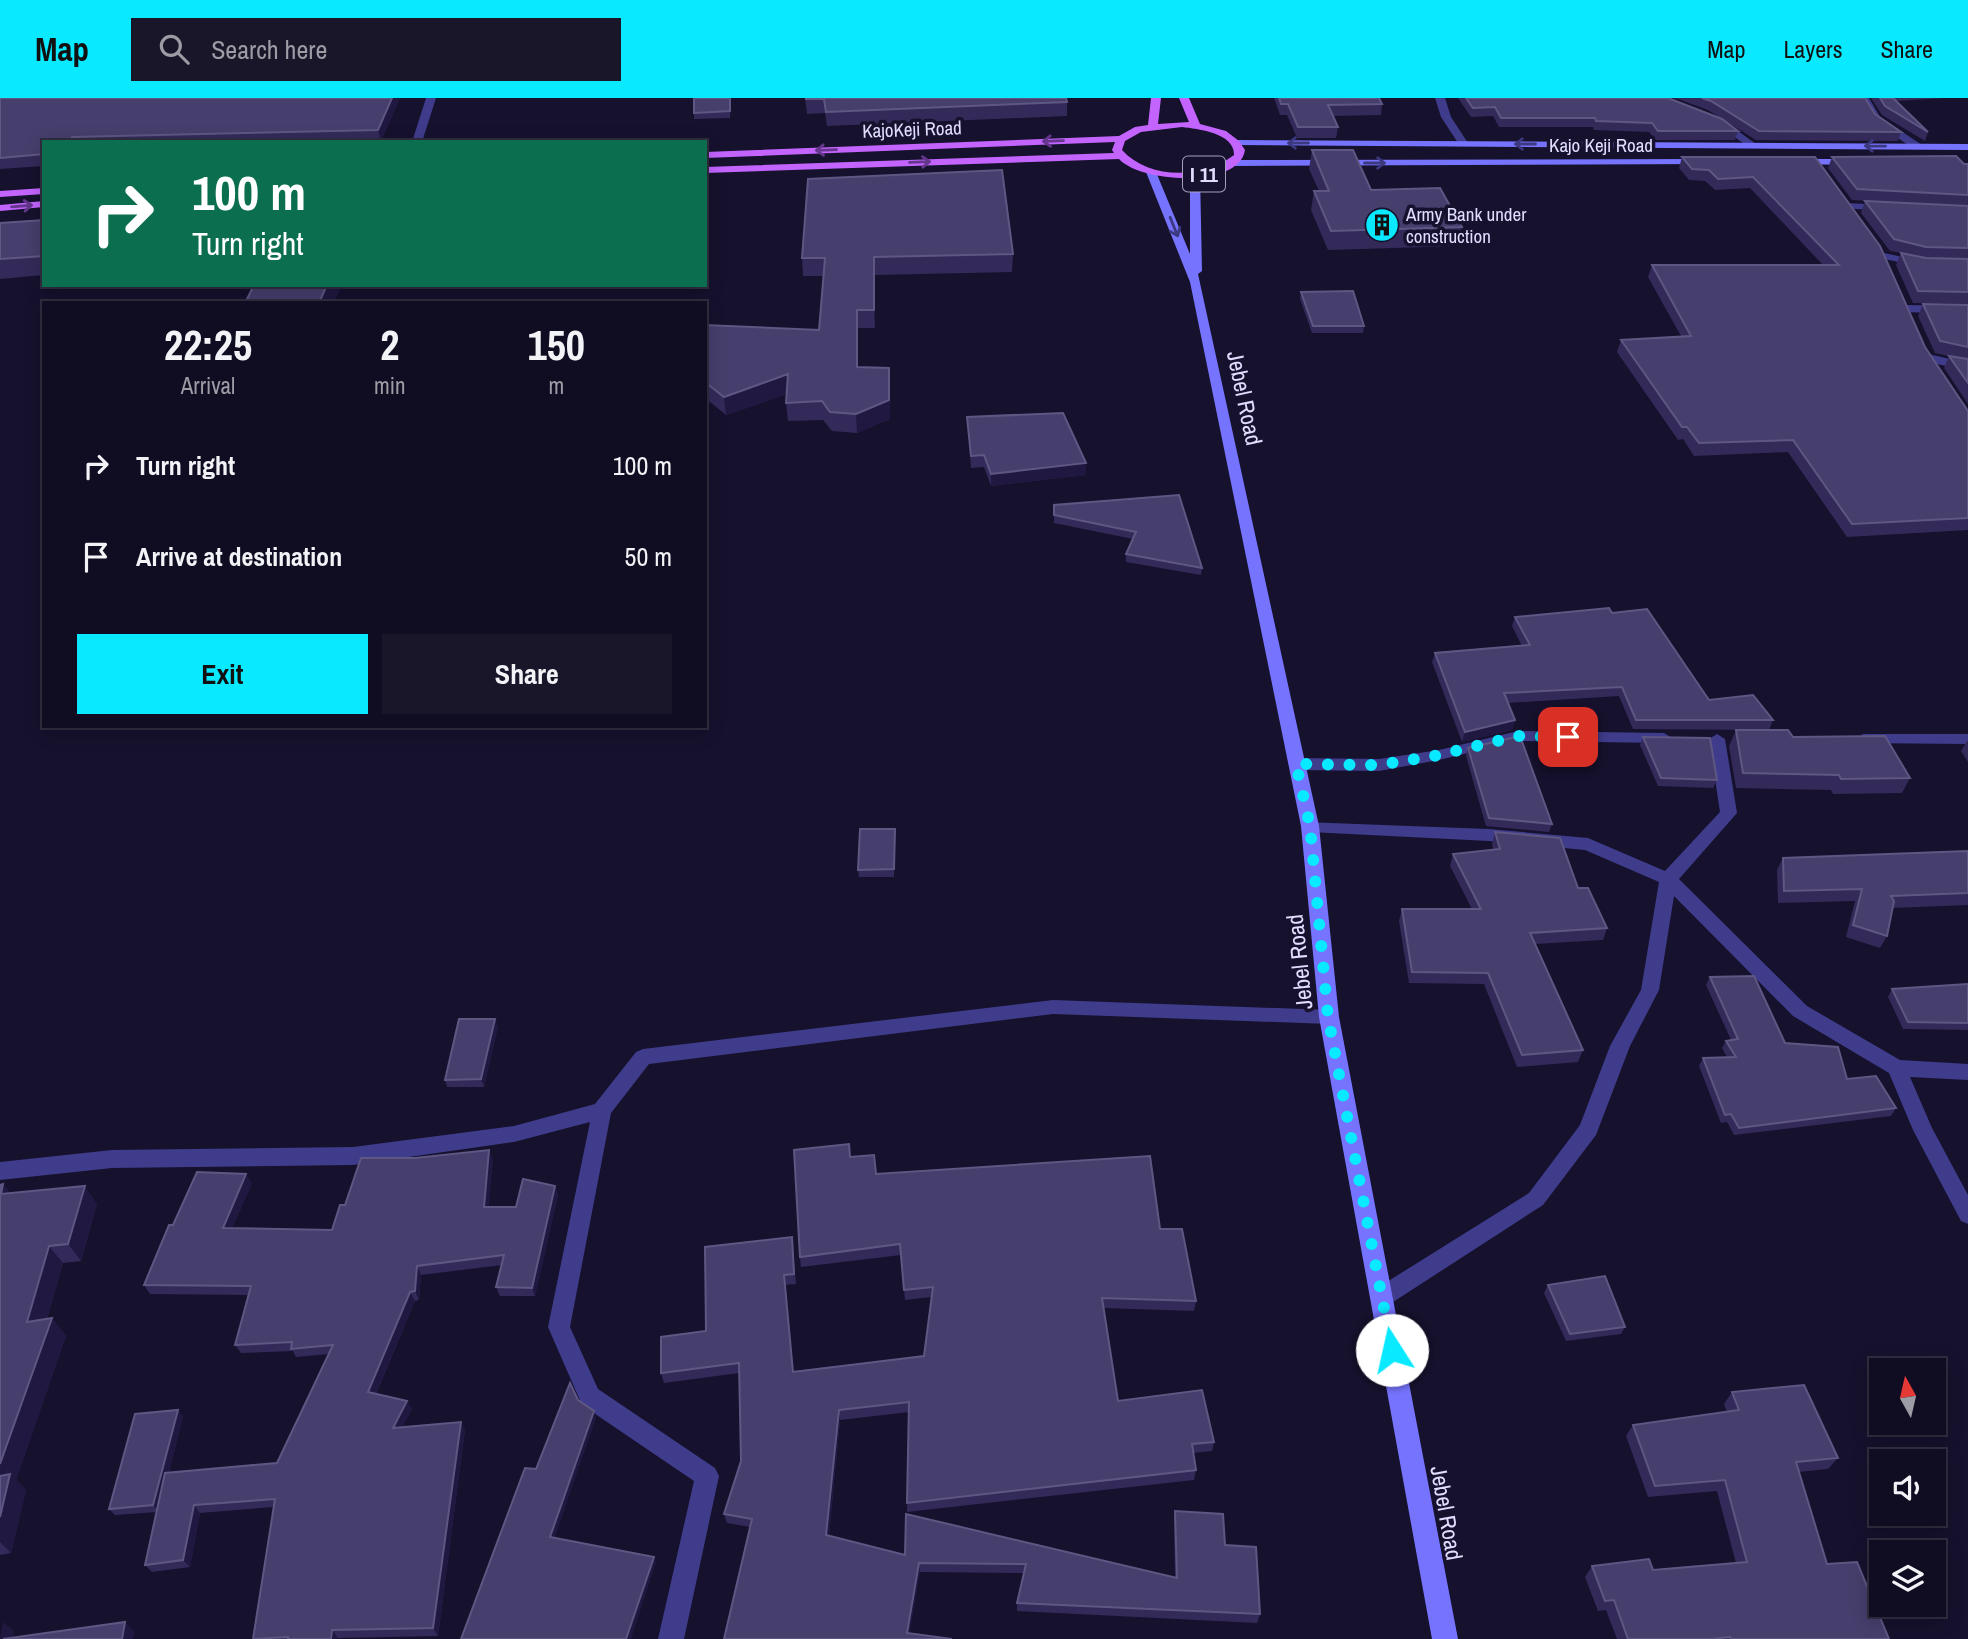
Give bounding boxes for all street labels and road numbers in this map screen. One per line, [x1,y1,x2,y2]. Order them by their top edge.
street label: KajoKeji Road [862,114,962,144]
street label: Kajo Keji Road [1549,132,1653,158]
road number: I 11 [1183,156,1225,192]
street label: Jebel Road [1220,348,1270,448]
street label: Jebel Road [1279,913,1319,1011]
street label: Jebel Road [1423,1463,1471,1563]

